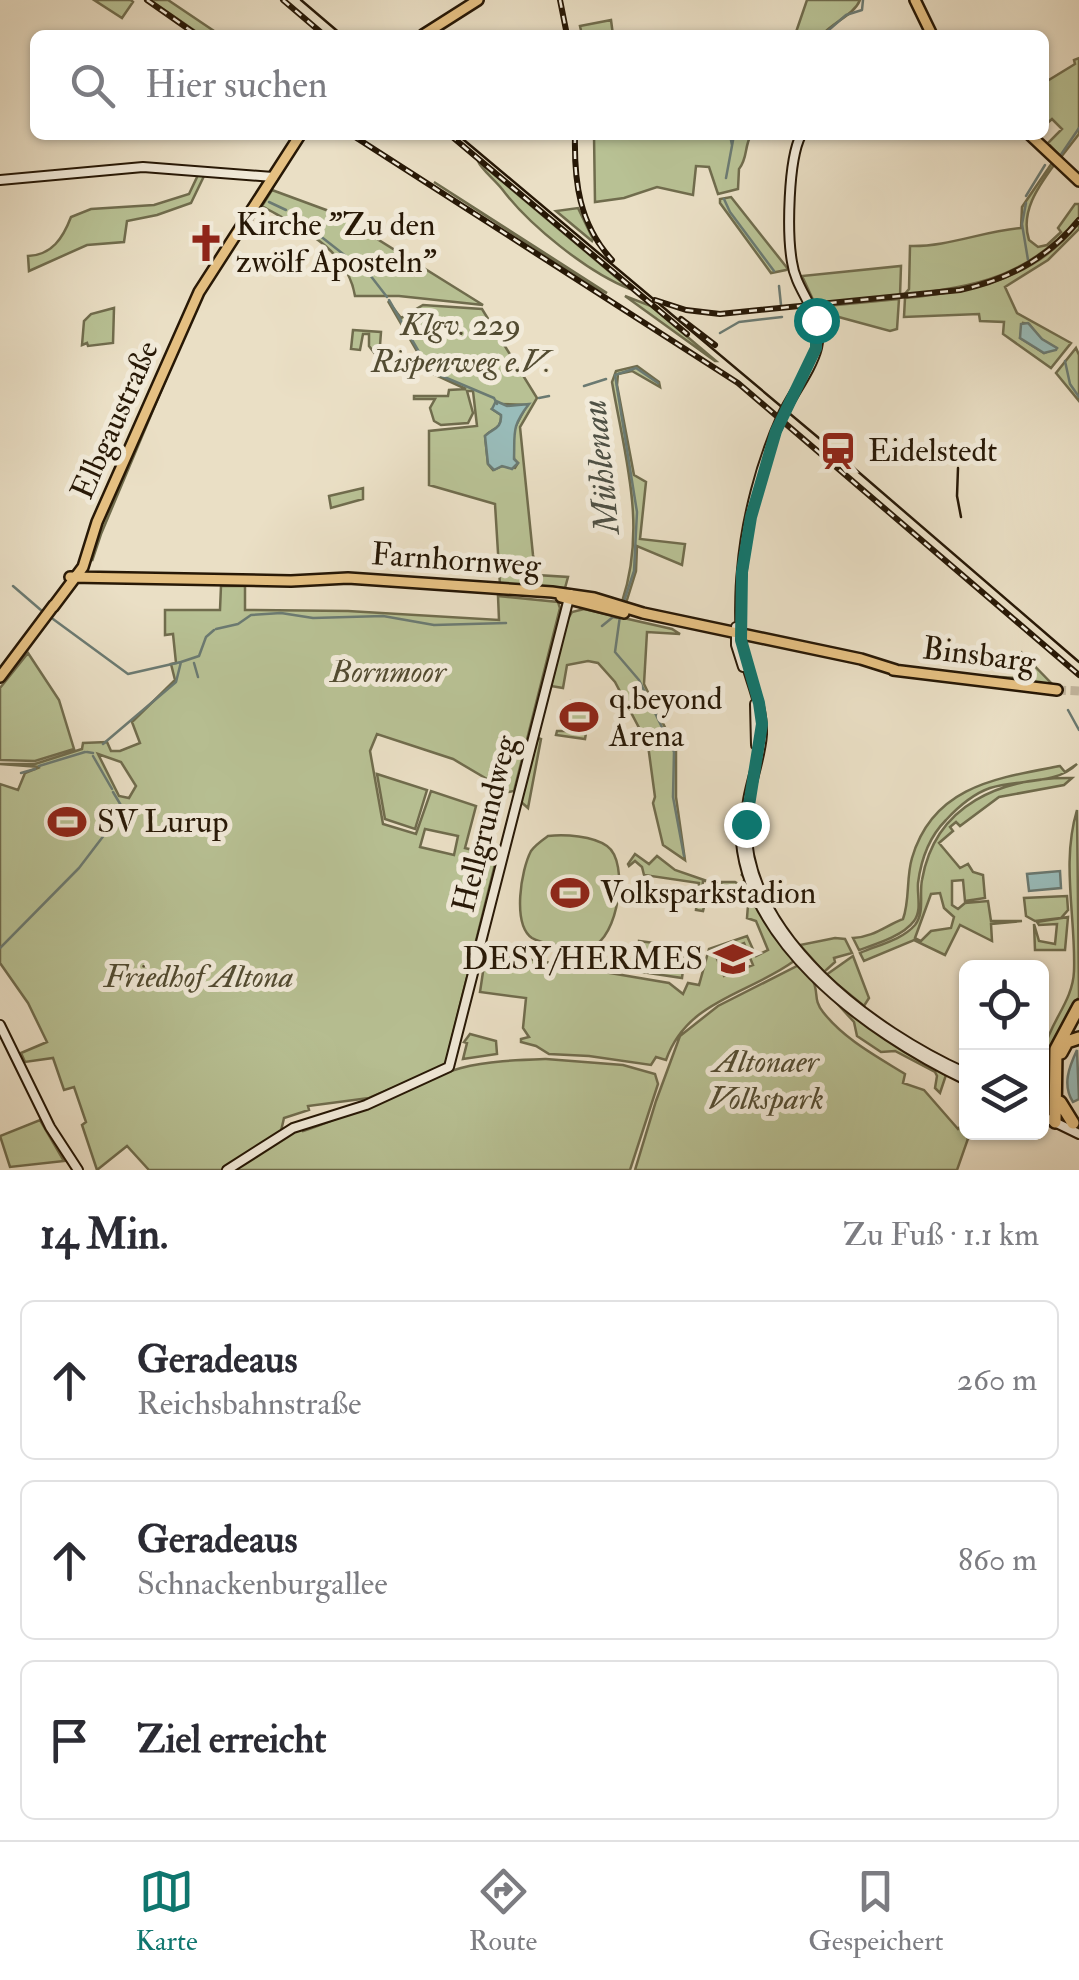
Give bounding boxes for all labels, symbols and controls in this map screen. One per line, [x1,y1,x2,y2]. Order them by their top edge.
search box [30,30,1049,140]
icon: search [65,58,120,113]
text: Hier suchen [145,61,328,109]
place label: Kirche "Zu den zwölf Aposteln" [236,205,437,282]
church icon: Kirche "Zu den zwölf Aposteln" [185,222,227,264]
route start [794,298,840,344]
park label: Klgv. 229 Rispenweg e.V. [370,305,554,382]
street label: Elbgaustraße [62,335,168,505]
water label: Mühlenau [572,397,630,538]
station icon: Eidelstedt [817,430,859,472]
place label: Eidelstedt [868,431,997,471]
street label: Farnhornweg [370,534,543,586]
street label: Binsbarg [920,628,1039,682]
park label: Bornmoor [328,652,448,692]
place label: q.beyond Arena [608,679,723,756]
sports icon: q.beyond Arena [558,696,600,738]
street label: Hellgrundweg [444,730,527,916]
sports icon: SV Lurup [46,801,88,843]
place label: SV Lurup [97,802,228,842]
route end [724,802,770,848]
sports icon: Volksparkstadion [549,872,591,914]
place label: Volksparkstadion [600,873,816,913]
school or university icon: DESY/HERMES [712,938,754,980]
place label: DESY/HERMES [462,939,703,979]
park label: Friedhof Altona [102,957,294,997]
map controls [959,960,1049,1140]
button: locate [959,960,1049,1050]
park label: Altonaer Volkspark [708,1042,824,1119]
button: layers [959,1050,1049,1140]
text: 14 Min. [40,1209,168,1261]
text: Zu Fuß · 1.1 km [843,1215,1039,1255]
text: Geradeaus [137,1336,298,1384]
icon: ahead [42,1353,97,1408]
text: 260 m [957,1360,1037,1400]
text: Reichsbahnstraße [137,1384,361,1424]
text: Geradeaus [137,1516,298,1564]
icon: ahead [42,1533,97,1588]
text: 860 m [958,1540,1037,1580]
text: Schnackenburgallee [137,1564,388,1604]
icon: arrive [42,1713,97,1768]
text: Ziel erreicht [137,1716,326,1764]
tab: Karte [136,1864,198,1959]
tab: Route [469,1864,537,1959]
tab: Gespeichert [808,1864,943,1959]

